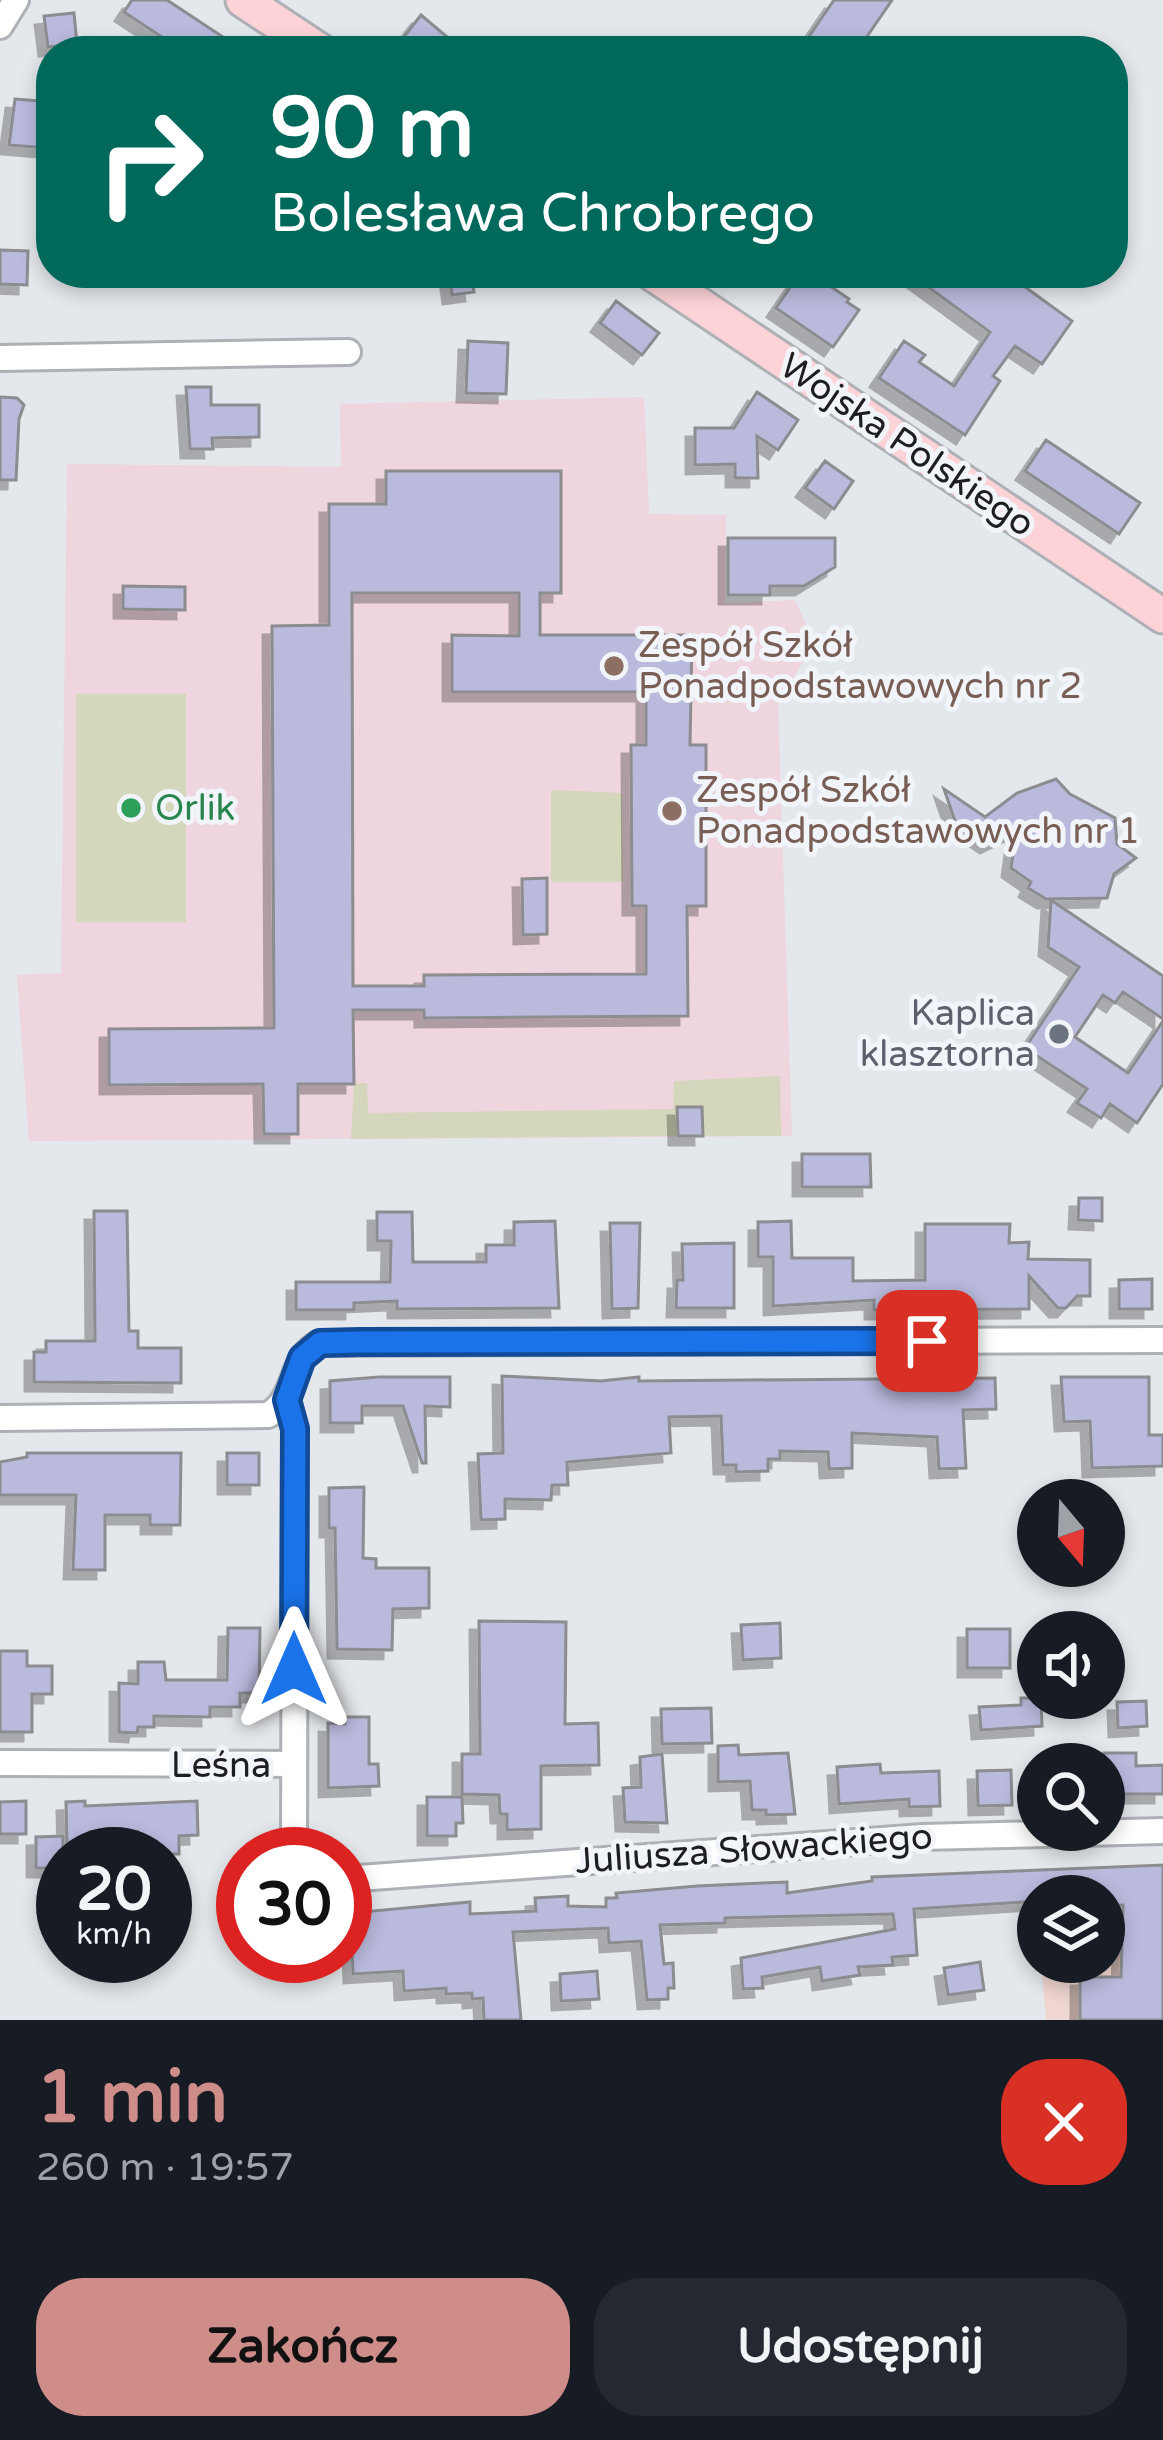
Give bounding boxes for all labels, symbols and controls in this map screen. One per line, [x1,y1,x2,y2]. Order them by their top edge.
text: 90 m [270,79,474,180]
icon: right [72,84,228,240]
text: Bolesława Chrobrego [270,181,815,246]
street label: Wojska Polskiego [772,344,1042,546]
place label: Zespół Szkół Ponadpodstawowych nr 2 [638,624,1082,708]
marker: Zespół Szkół Ponadpodstawowych nr 2 [601,653,627,679]
place label: Zespół Szkół Ponadpodstawowych nr 1 [696,769,1140,853]
place label: Orlik [155,787,235,830]
marker: Orlik [118,795,144,821]
marker: Zespół Szkół Ponadpodstawowych nr 1 [659,798,685,824]
place label: Kaplica klasztorna [860,992,1035,1076]
marker: Kaplica klasztorna [1046,1021,1072,1047]
pin [876,1290,978,1392]
icon: arrive [894,1308,960,1374]
north arrow [1017,1479,1125,1587]
map controls [1017,1479,1125,1983]
position arrow [231,1606,357,1732]
button: sound [1017,1611,1125,1719]
button: search [1017,1743,1125,1851]
street label: Leśna [171,1744,271,1787]
street label: Juliusza Słowackiego [574,1815,934,1883]
speed limit sign: 30 [216,1827,372,1983]
text: 20 [76,1854,152,1926]
button: layers [1017,1875,1125,1983]
text: km/h [76,1916,152,1953]
text: 1 min [36,2055,228,2142]
button: close [1001,2059,1127,2185]
text: 260 m · 19:57 [36,2144,294,2191]
button: Zakończ [36,2278,570,2416]
button: Udostępnij [594,2278,1127,2416]

